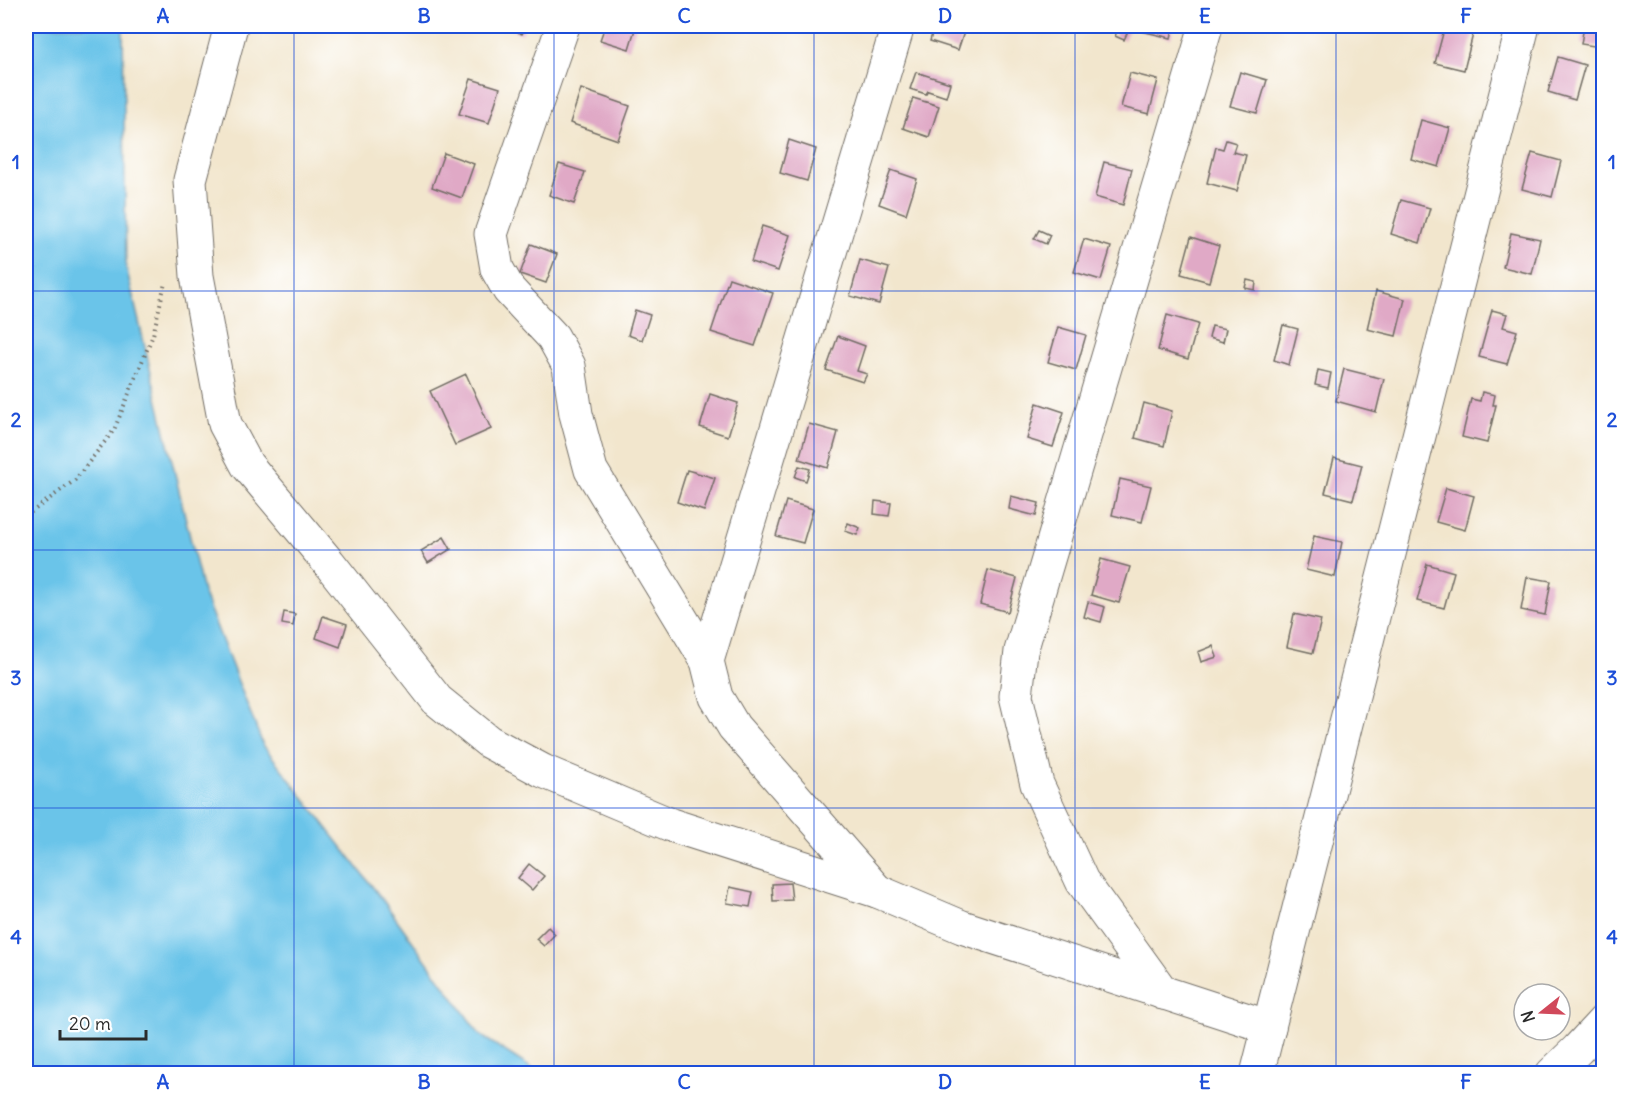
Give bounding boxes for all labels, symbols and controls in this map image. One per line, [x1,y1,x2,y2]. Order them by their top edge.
text: A [157,3,170,28]
text: B [417,3,431,28]
text: C [677,3,691,28]
text: D [938,3,952,28]
text: E [1199,3,1211,28]
text: F [1460,3,1472,28]
text: 1 [12,149,20,174]
text: 1 [1608,149,1616,174]
text: 2 [11,407,22,432]
text: 2 [1607,407,1618,432]
text: 3 [10,665,22,690]
text: 3 [1606,665,1618,690]
text: 4 [10,924,22,949]
text: 4 [1606,924,1618,949]
north arrow [1512,982,1572,1042]
scale bar [60,1003,146,1041]
text: N [1517,1008,1539,1025]
text: 20 m [69,1012,111,1035]
text: A [157,1069,170,1094]
text: B [417,1069,431,1094]
text: C [677,1069,691,1094]
text: D [938,1069,952,1094]
text: E [1199,1069,1211,1094]
text: F [1460,1069,1472,1094]

